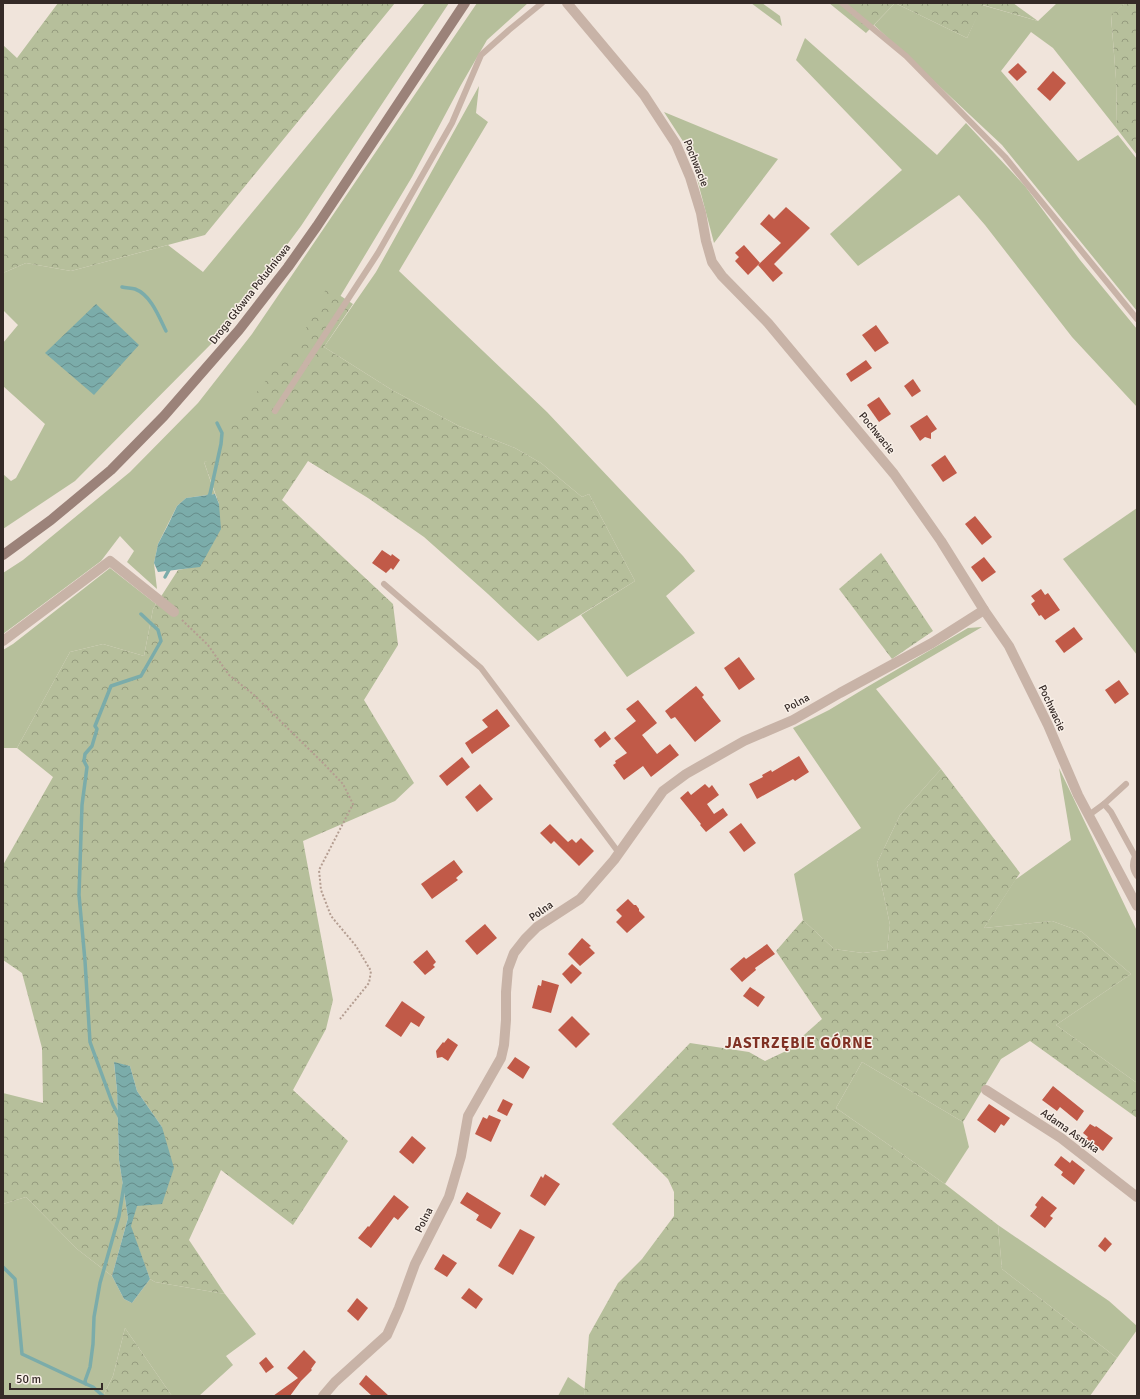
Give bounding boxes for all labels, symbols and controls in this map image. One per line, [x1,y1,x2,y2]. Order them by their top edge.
street label: Pochwacie [681,137,711,189]
street label: Droga Główna Południowa [207,241,294,347]
street label: Pochwacie [856,410,898,456]
street label: Pochwacie [1036,683,1068,733]
street label: Polna [782,691,812,715]
street label: Polna [526,898,556,924]
district label: JASTRZĘBIE GÓRNE [725,1033,873,1052]
street label: Adama Asnyka [1038,1106,1102,1156]
street label: Polna [412,1205,436,1235]
scale bar [10,1365,102,1391]
text: 50 m [16,1372,41,1387]

